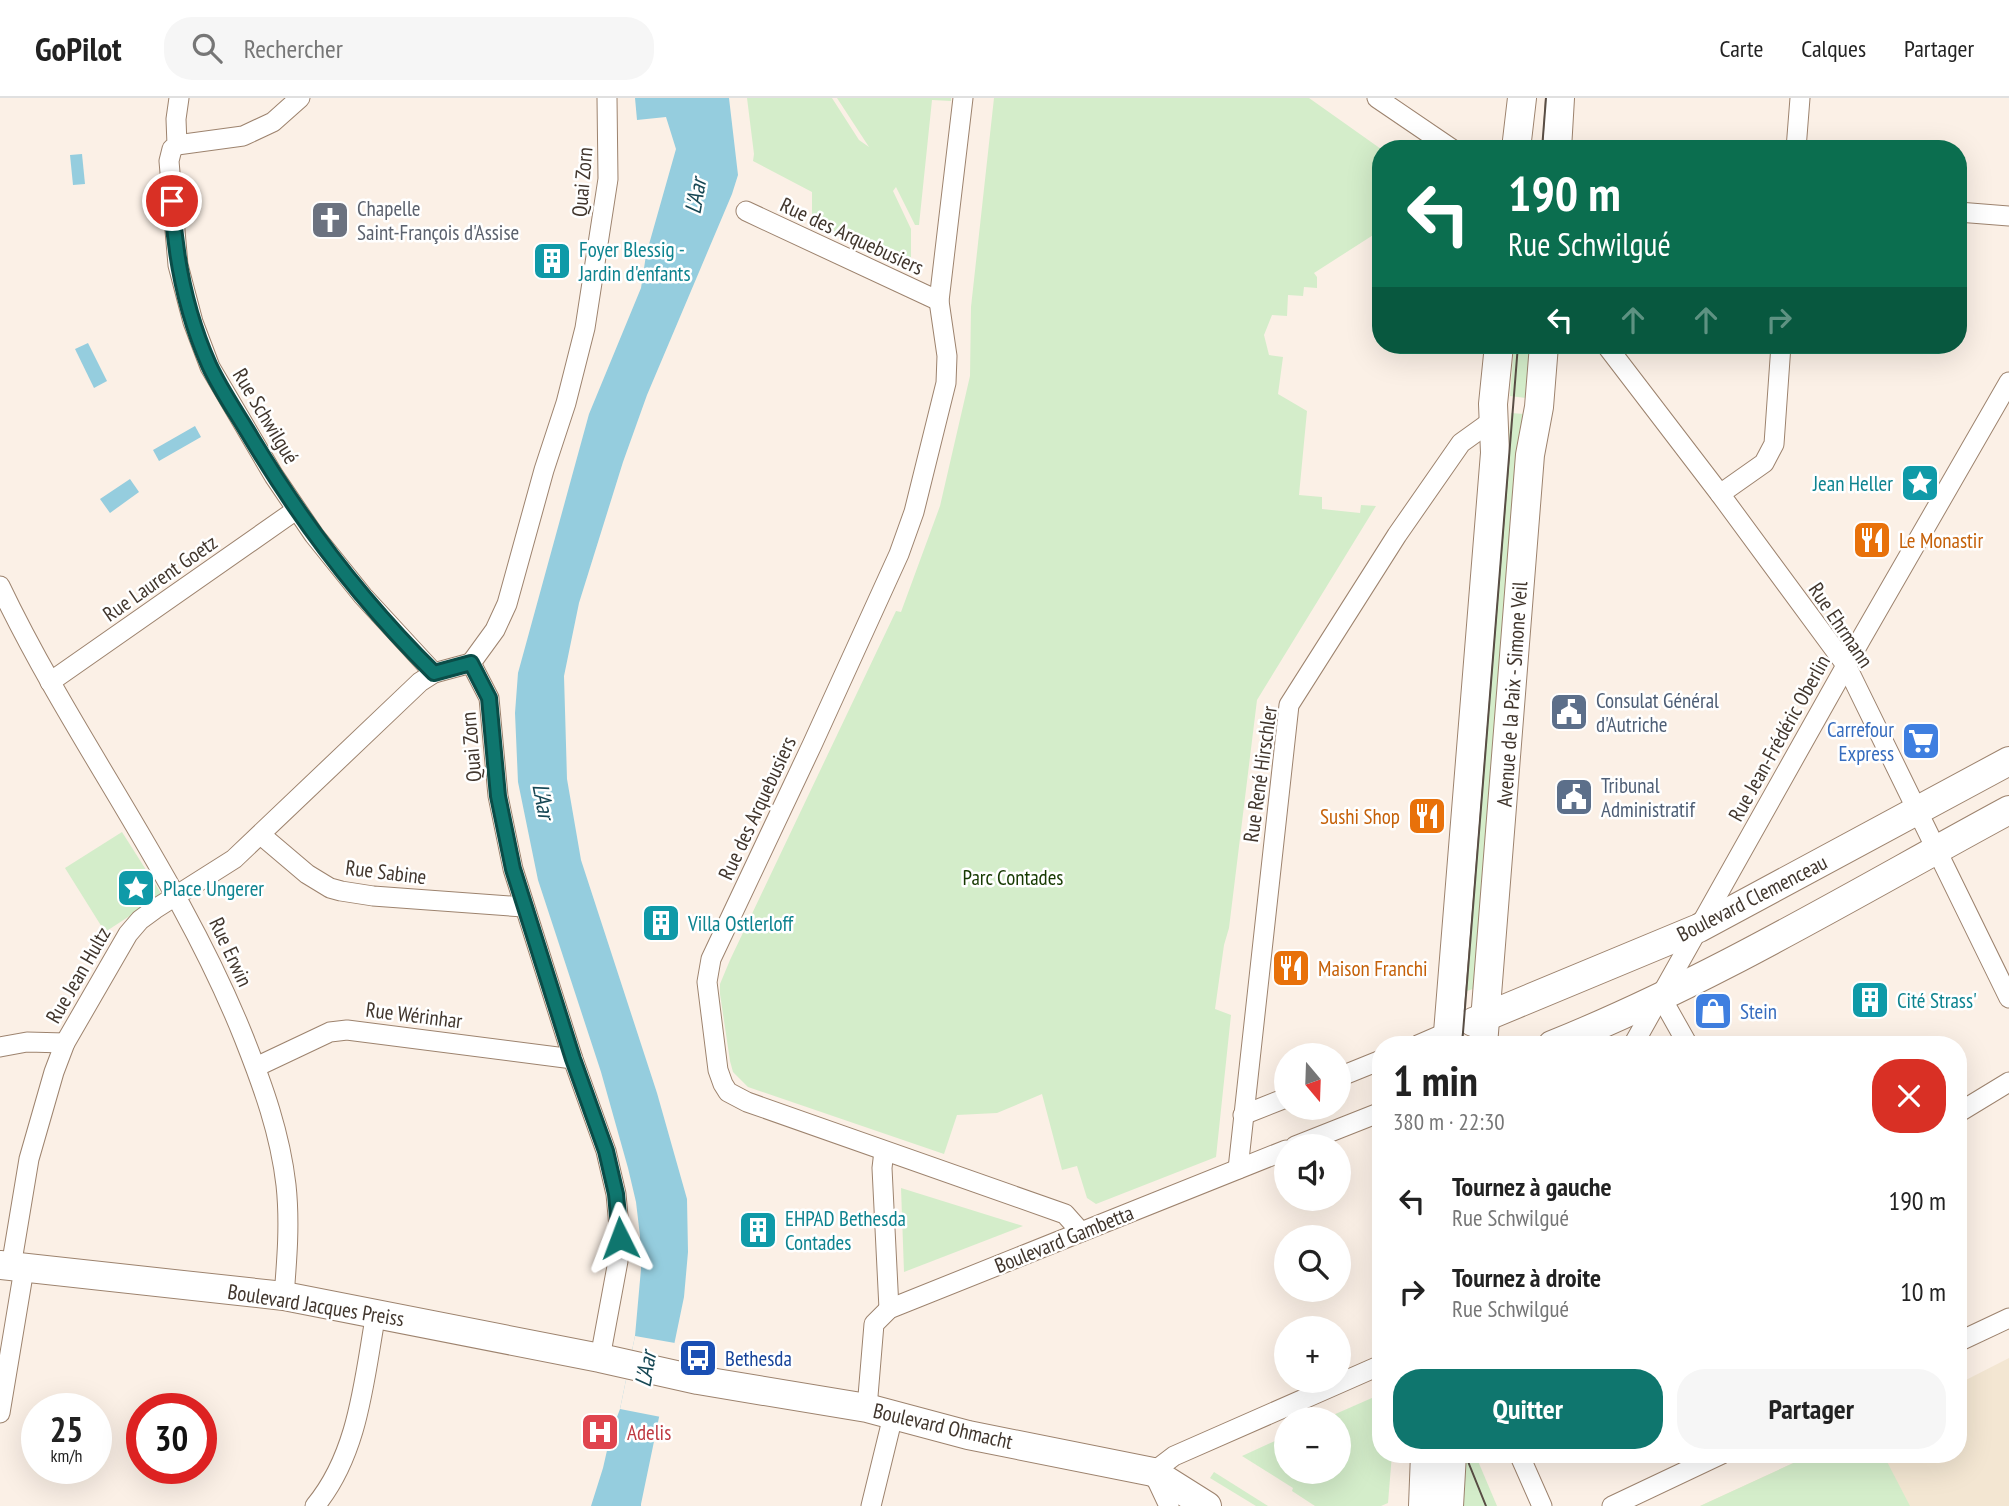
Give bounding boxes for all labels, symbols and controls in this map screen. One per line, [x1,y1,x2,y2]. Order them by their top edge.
search box [164,17,654,80]
text: GoPilot [35,27,122,70]
icon: search [188,29,226,67]
text: Rechercher [244,32,343,65]
text: Carte [1720,33,1763,64]
text: Calques [1801,33,1866,64]
text: Partager [1904,33,1974,64]
street label: Quai Zorn [565,146,599,218]
text: 190 m [1508,161,1621,225]
icon: left [1393,168,1484,259]
pin [142,171,202,231]
water label: L'Aar [678,172,713,216]
icon: arrive [153,182,191,220]
street label: Rue des Arquebusiers [776,191,928,281]
place label: Chapelle Saint-François d'Assise [357,195,519,246]
church icon: Chapelle Saint-François d'Assise [309,199,351,241]
text: Rue Schwilgué [1508,223,1671,265]
place label: Foyer Blessig - Jardin d'enfants [578,236,691,287]
building icon: Foyer Blessig - Jardin d'enfants [531,240,573,282]
icon: left [1541,301,1579,339]
icon: ahead [1614,301,1652,339]
icon: ahead [1687,301,1725,339]
icon: right [1760,301,1798,339]
street label: Rue Schwilgué [227,363,305,469]
place icon: Jean Heller [1899,462,1941,504]
place label: Jean Heller [1812,470,1893,497]
restaurant icon: Le Monastir [1851,519,1893,561]
place label: Le Monastir [1899,527,1983,554]
street label: Rue Laurent Goetz [98,529,222,627]
street label: Rue Ehrmann [1803,577,1879,673]
street label: Avenue de la Paix - Simone Veil [1491,580,1533,808]
street label: Rue Jean-Frédéric Oberlin [1722,650,1836,826]
place label: Consulat Général d'Autriche [1596,687,1719,738]
public building icon: Consulat Général d'Autriche [1548,691,1590,733]
street label: Rue René Hirschler [1237,704,1283,844]
street label: Quai Zorn [454,711,488,783]
place label: Carrefour Express [1827,716,1894,767]
supermarket icon: Carrefour Express [1900,720,1942,762]
street label: Rue des Arquebusiers [712,732,802,884]
place label: Tribunal Administratif [1601,772,1695,823]
public building icon: Tribunal Administratif [1553,776,1595,818]
water label: L'Aar [526,781,562,825]
restaurant icon: Sushi Shop [1406,795,1448,837]
place label: Sushi Shop [1320,803,1400,830]
street label: Boulevard Clemenceau [1672,848,1832,948]
street label: Rue Sabine [344,854,428,890]
park label: Parc Contades [963,864,1063,891]
place icon: Place Ungerer [115,867,157,909]
place label: Place Ungerer [163,875,264,902]
building icon: Villa Ostlerloff [640,902,682,944]
place label: Villa Ostlerloff [687,910,794,937]
street label: Rue Erwin [203,913,259,991]
street label: Rue Jean Hultz [40,922,116,1028]
restaurant icon: Maison Franchi [1270,947,1312,989]
place label: Maison Franchi [1318,955,1428,982]
building icon: Cité Strass' [1849,979,1891,1021]
place label: Cité Strass' [1897,987,1977,1014]
shop icon: Stein [1692,990,1734,1032]
street label: Rue Wérinhar [364,996,464,1034]
place label: Stein [1740,998,1777,1025]
north arrow [1274,1043,1351,1120]
map controls [1274,1043,1351,1484]
text: 1 min [1393,1053,1478,1108]
button: close [1872,1059,1946,1133]
text: 380 m · 22:30 [1393,1107,1505,1136]
button: sound [1274,1134,1351,1211]
text: Tournez à gauche [1452,1170,1612,1203]
icon: left [1393,1182,1431,1220]
text: 190 m [1888,1184,1946,1217]
street label: Boulevard Gambetta [991,1199,1137,1279]
position arrow [583,1201,657,1275]
text: Rue Schwilgué [1452,1203,1569,1232]
place label: EHPAD Bethesda Contades [785,1205,906,1256]
building icon: EHPAD Bethesda Contades [737,1209,779,1251]
button: search [1274,1225,1351,1302]
text: Tournez à droite [1452,1261,1601,1294]
icon: right [1393,1273,1431,1311]
text: 10 m [1900,1275,1946,1308]
street label: Boulevard Jacques Preiss [226,1278,406,1332]
text: Rue Schwilgué [1452,1294,1569,1323]
button: + [1274,1316,1351,1393]
bus stop icon: Bethesda [677,1337,719,1379]
water label: L'Aar [628,1345,663,1389]
place label: Bethesda [725,1345,792,1372]
button: Quitter [1393,1369,1663,1449]
button: Partager [1677,1369,1946,1449]
speed limit sign: 30 [126,1393,217,1484]
street label: Boulevard Ohmacht [871,1397,1016,1455]
text: 25 [50,1406,83,1452]
button: − [1274,1407,1351,1484]
hospital icon: Adelis [579,1411,621,1453]
place label: Adelis [627,1419,671,1446]
text: km/h [51,1444,82,1467]

